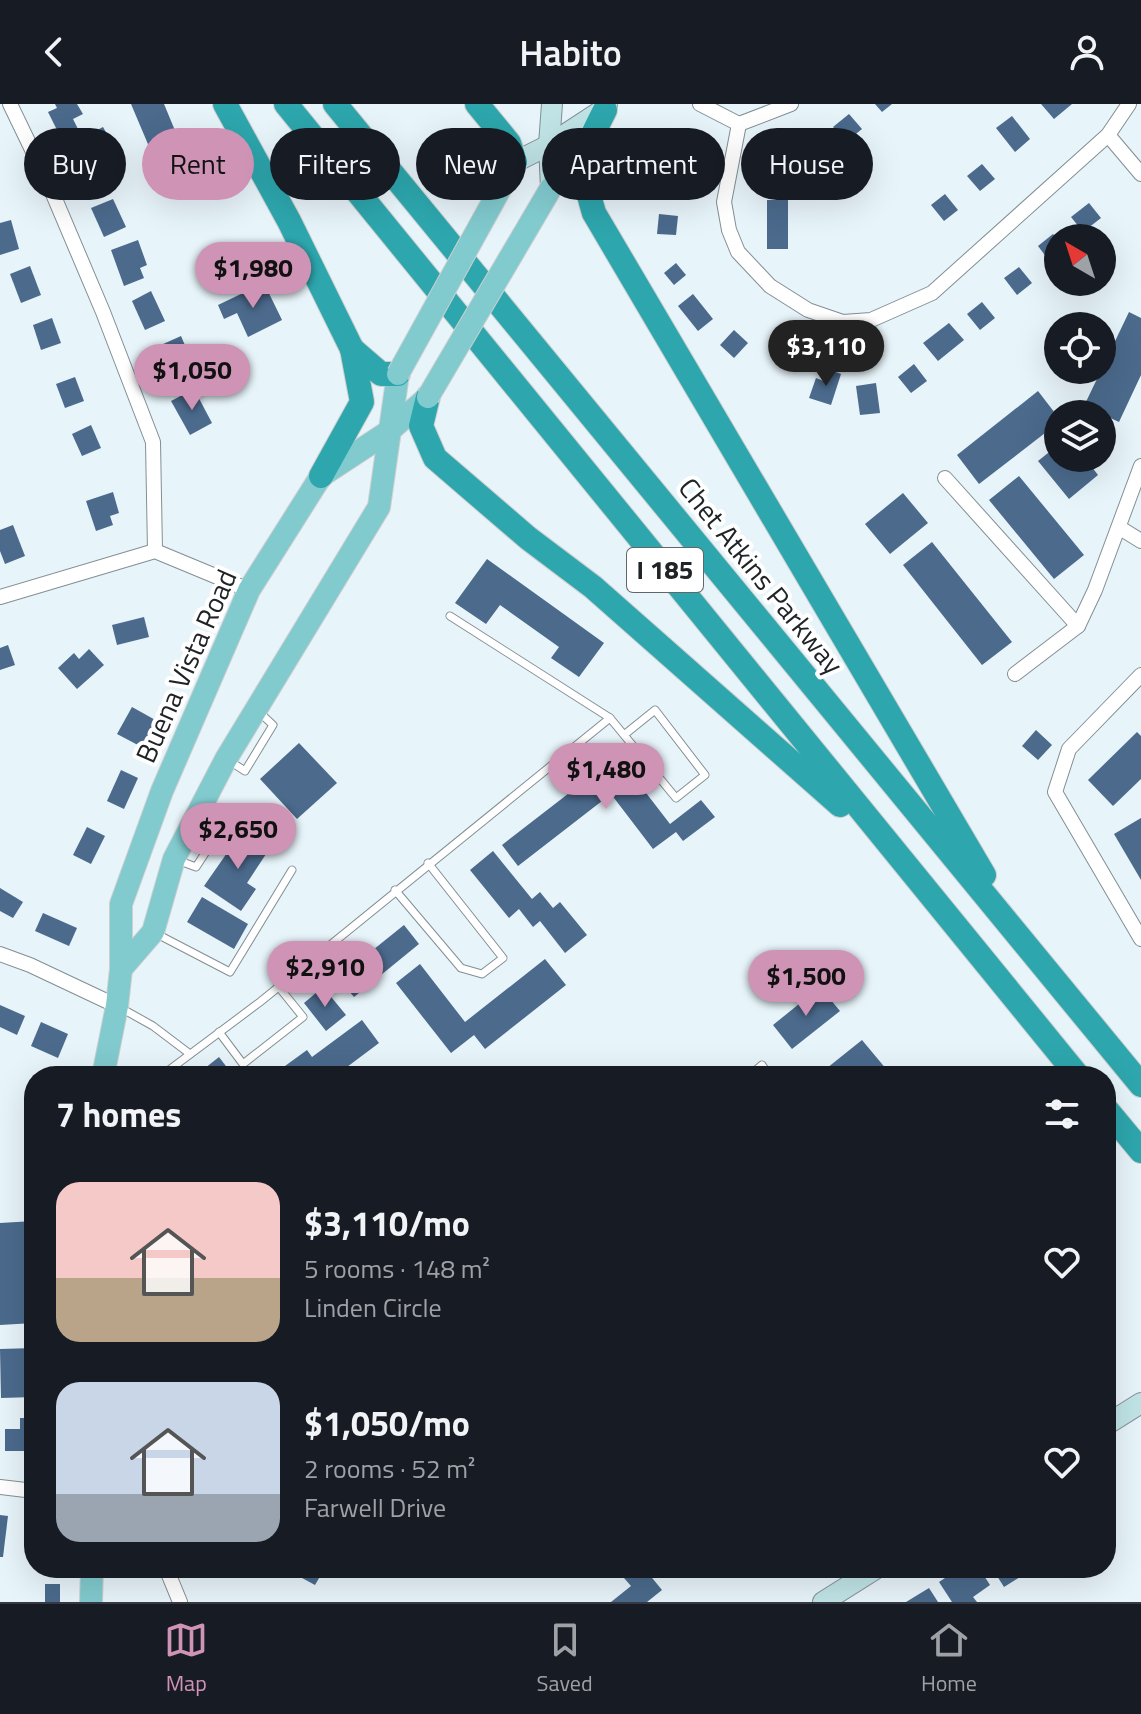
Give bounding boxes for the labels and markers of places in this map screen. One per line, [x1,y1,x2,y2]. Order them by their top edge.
pin: $1,980 [188,242,318,310]
pin: $3,110 [761,320,891,388]
pin: $1,050 [127,344,257,412]
pin: $1,480 [541,743,671,811]
pin: $2,650 [173,803,303,871]
pin: $2,910 [260,941,390,1009]
pin: $1,500 [741,950,871,1018]

